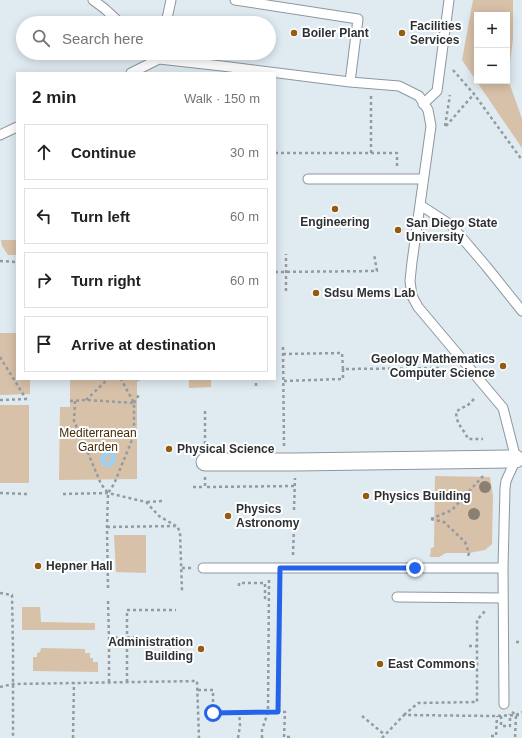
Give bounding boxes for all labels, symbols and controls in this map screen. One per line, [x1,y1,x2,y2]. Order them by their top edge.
map controls [474,12,510,84]
button: + [474,12,510,48]
search box [16,16,276,60]
place label: Facilities Services [410,19,462,47]
place label: Boiler Plant [302,26,369,40]
icon: search [30,27,52,49]
marker: Boiler Plant [289,28,299,38]
marker: Facilities Services [397,28,407,38]
text: Search here [62,30,144,47]
button: − [474,48,510,84]
text: 2 min [32,88,76,107]
text: Walk · 150 m [184,91,260,106]
icon: ahead [33,141,55,163]
text: Continue [71,144,136,161]
text: 30 m [230,145,259,160]
marker: Engineering [330,204,340,214]
icon: left [33,205,55,227]
text: Turn left [71,208,130,225]
text: 60 m [230,209,259,224]
place label: Engineering [300,215,370,229]
place label: San Diego State University [406,216,498,244]
marker: San Diego State University [393,225,403,235]
icon: right [33,269,55,291]
text: Turn right [71,272,141,289]
text: 60 m [230,273,259,288]
place label: Sdsu Mems Lab [324,286,415,300]
marker: Sdsu Mems Lab [311,288,321,298]
icon: arrive [33,333,55,355]
text: Arrive at destination [71,336,216,353]
place label: Geology Mathematics Computer Science [371,352,495,380]
marker: Geology Mathematics Computer Science [498,361,508,371]
park label: Mediterranean Garden [59,426,137,454]
place label: Physical Science [177,442,275,456]
marker: Physical Science [164,444,174,454]
place label: Physics Building [374,489,471,503]
marker: Physics Building [361,491,371,501]
place label: Physics Astronomy [236,502,300,530]
marker: Physics Astronomy [223,511,233,521]
place label: Hepner Hall [46,559,113,573]
route end [406,559,424,577]
marker: Hepner Hall [33,561,43,571]
place label: Administration Building [108,635,193,663]
marker: Administration Building [196,644,206,654]
place label: East Commons [388,657,476,671]
marker: East Commons [375,659,385,669]
route start [204,704,222,722]

